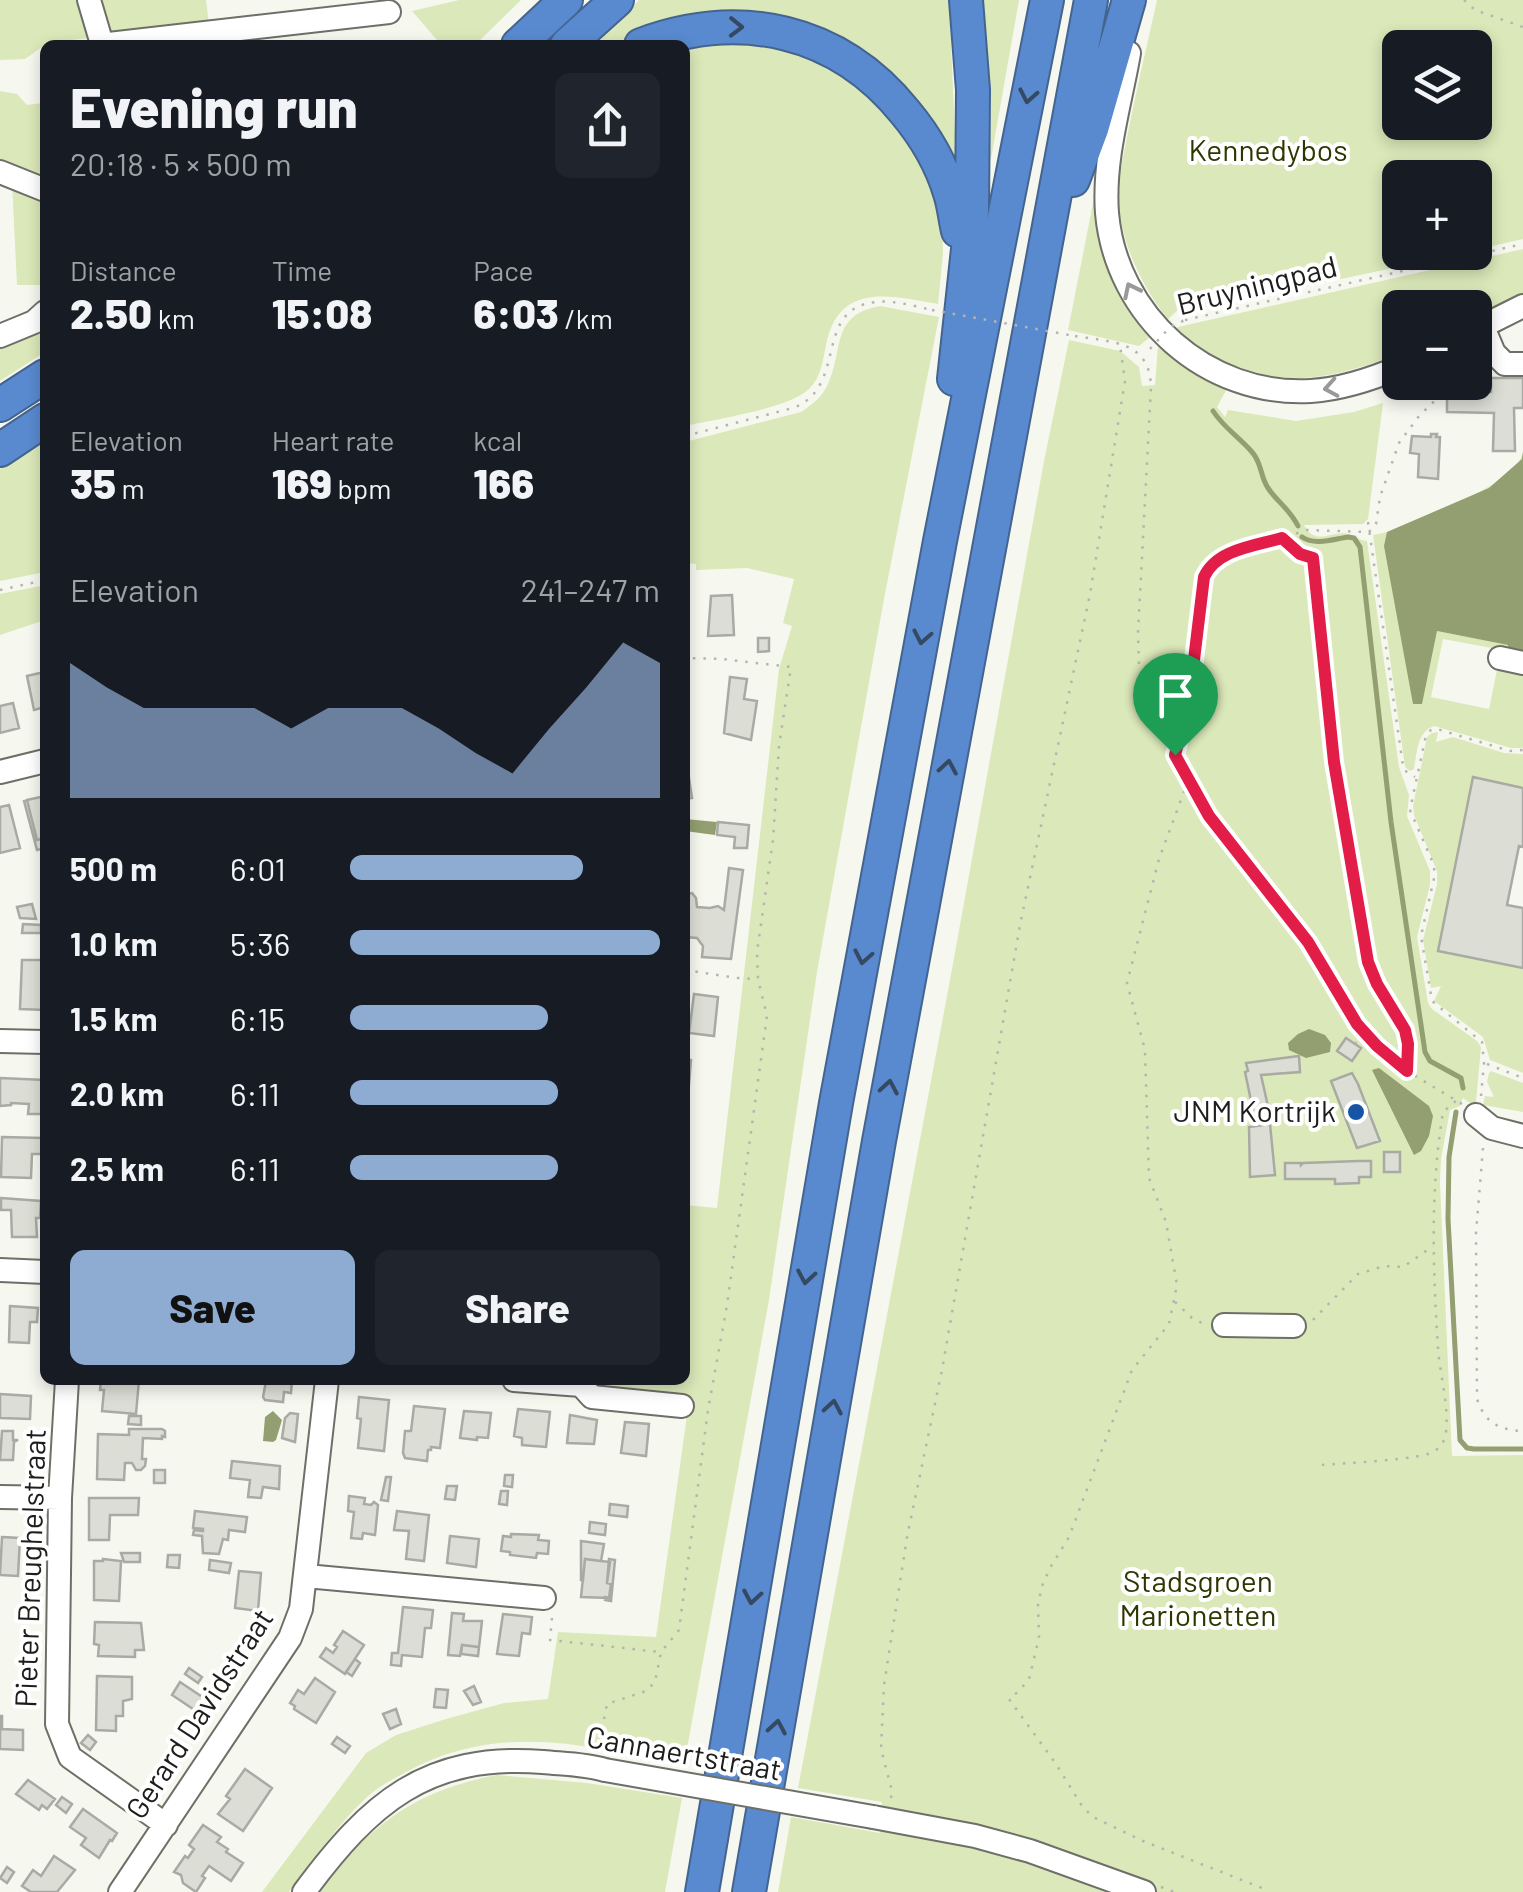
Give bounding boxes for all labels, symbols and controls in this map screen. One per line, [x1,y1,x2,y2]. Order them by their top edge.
one-way arrow [729,16,744,38]
map controls [1382,30,1492,400]
button: layers [1382,30,1492,140]
text: Evening run [70,73,358,139]
button: share [555,73,660,178]
one-way arrow [1018,87,1039,104]
park label: Kennedybos [1188,131,1348,167]
text: 20:18 · 5 × 500 m [70,144,292,182]
button: + [1382,160,1492,270]
street label: Bruyningpad [1173,247,1340,321]
text: Distance [70,253,177,287]
text: Time [272,253,332,287]
text: Pace [473,253,534,287]
one-way arrow [1123,282,1143,300]
text: 2.50 [70,287,152,337]
text: 15:08 [272,287,372,337]
text: 6:03 [473,287,559,337]
button: − [1382,290,1492,400]
text: km [152,301,195,335]
text: /km [559,301,613,335]
one-way arrow [1323,377,1340,398]
text: Elevation [70,423,183,457]
text: Heart rate [272,423,394,457]
text: kcal [473,423,522,457]
text: 35 [70,457,116,507]
text: 169 [272,457,332,507]
text: 166 [473,457,534,507]
text: m [116,471,145,505]
text: bpm [332,471,391,505]
text: Elevation [70,570,199,608]
text: 241–247 m [521,570,660,608]
one-way arrow [913,628,934,645]
pin [1133,653,1218,756]
icon: arrive [1148,668,1203,723]
one-way arrow [937,759,958,775]
text: 500 m [70,849,157,887]
text: 6:01 [230,849,286,887]
text: 1.0 km [70,924,158,962]
text: 5:36 [230,924,290,962]
one-way arrow [853,948,874,965]
text: 1.5 km [70,999,157,1037]
text: 6:15 [230,999,285,1037]
text: 2.0 km [70,1074,164,1112]
text: 6:11 [230,1074,280,1112]
one-way arrow [878,1079,899,1096]
place label: JNM Kortrijk [1174,1092,1336,1128]
marker: JNM Kortrijk [1345,1101,1367,1123]
text: 2.5 km [70,1149,164,1187]
text: 6:11 [230,1149,280,1187]
button: Save [70,1250,355,1365]
button: Share [375,1250,660,1365]
one-way arrow [797,1268,818,1285]
one-way arrow [822,1399,843,1415]
street label: Pieter Breughelstraat [6,1428,52,1708]
park label: Stadsgroen Marionetten [1120,1562,1277,1632]
one-way arrow [742,1589,763,1605]
street label: Gerard Davidstraat [117,1601,280,1825]
street label: Cannaertstraat [584,1717,784,1787]
one-way arrow [766,1719,787,1735]

